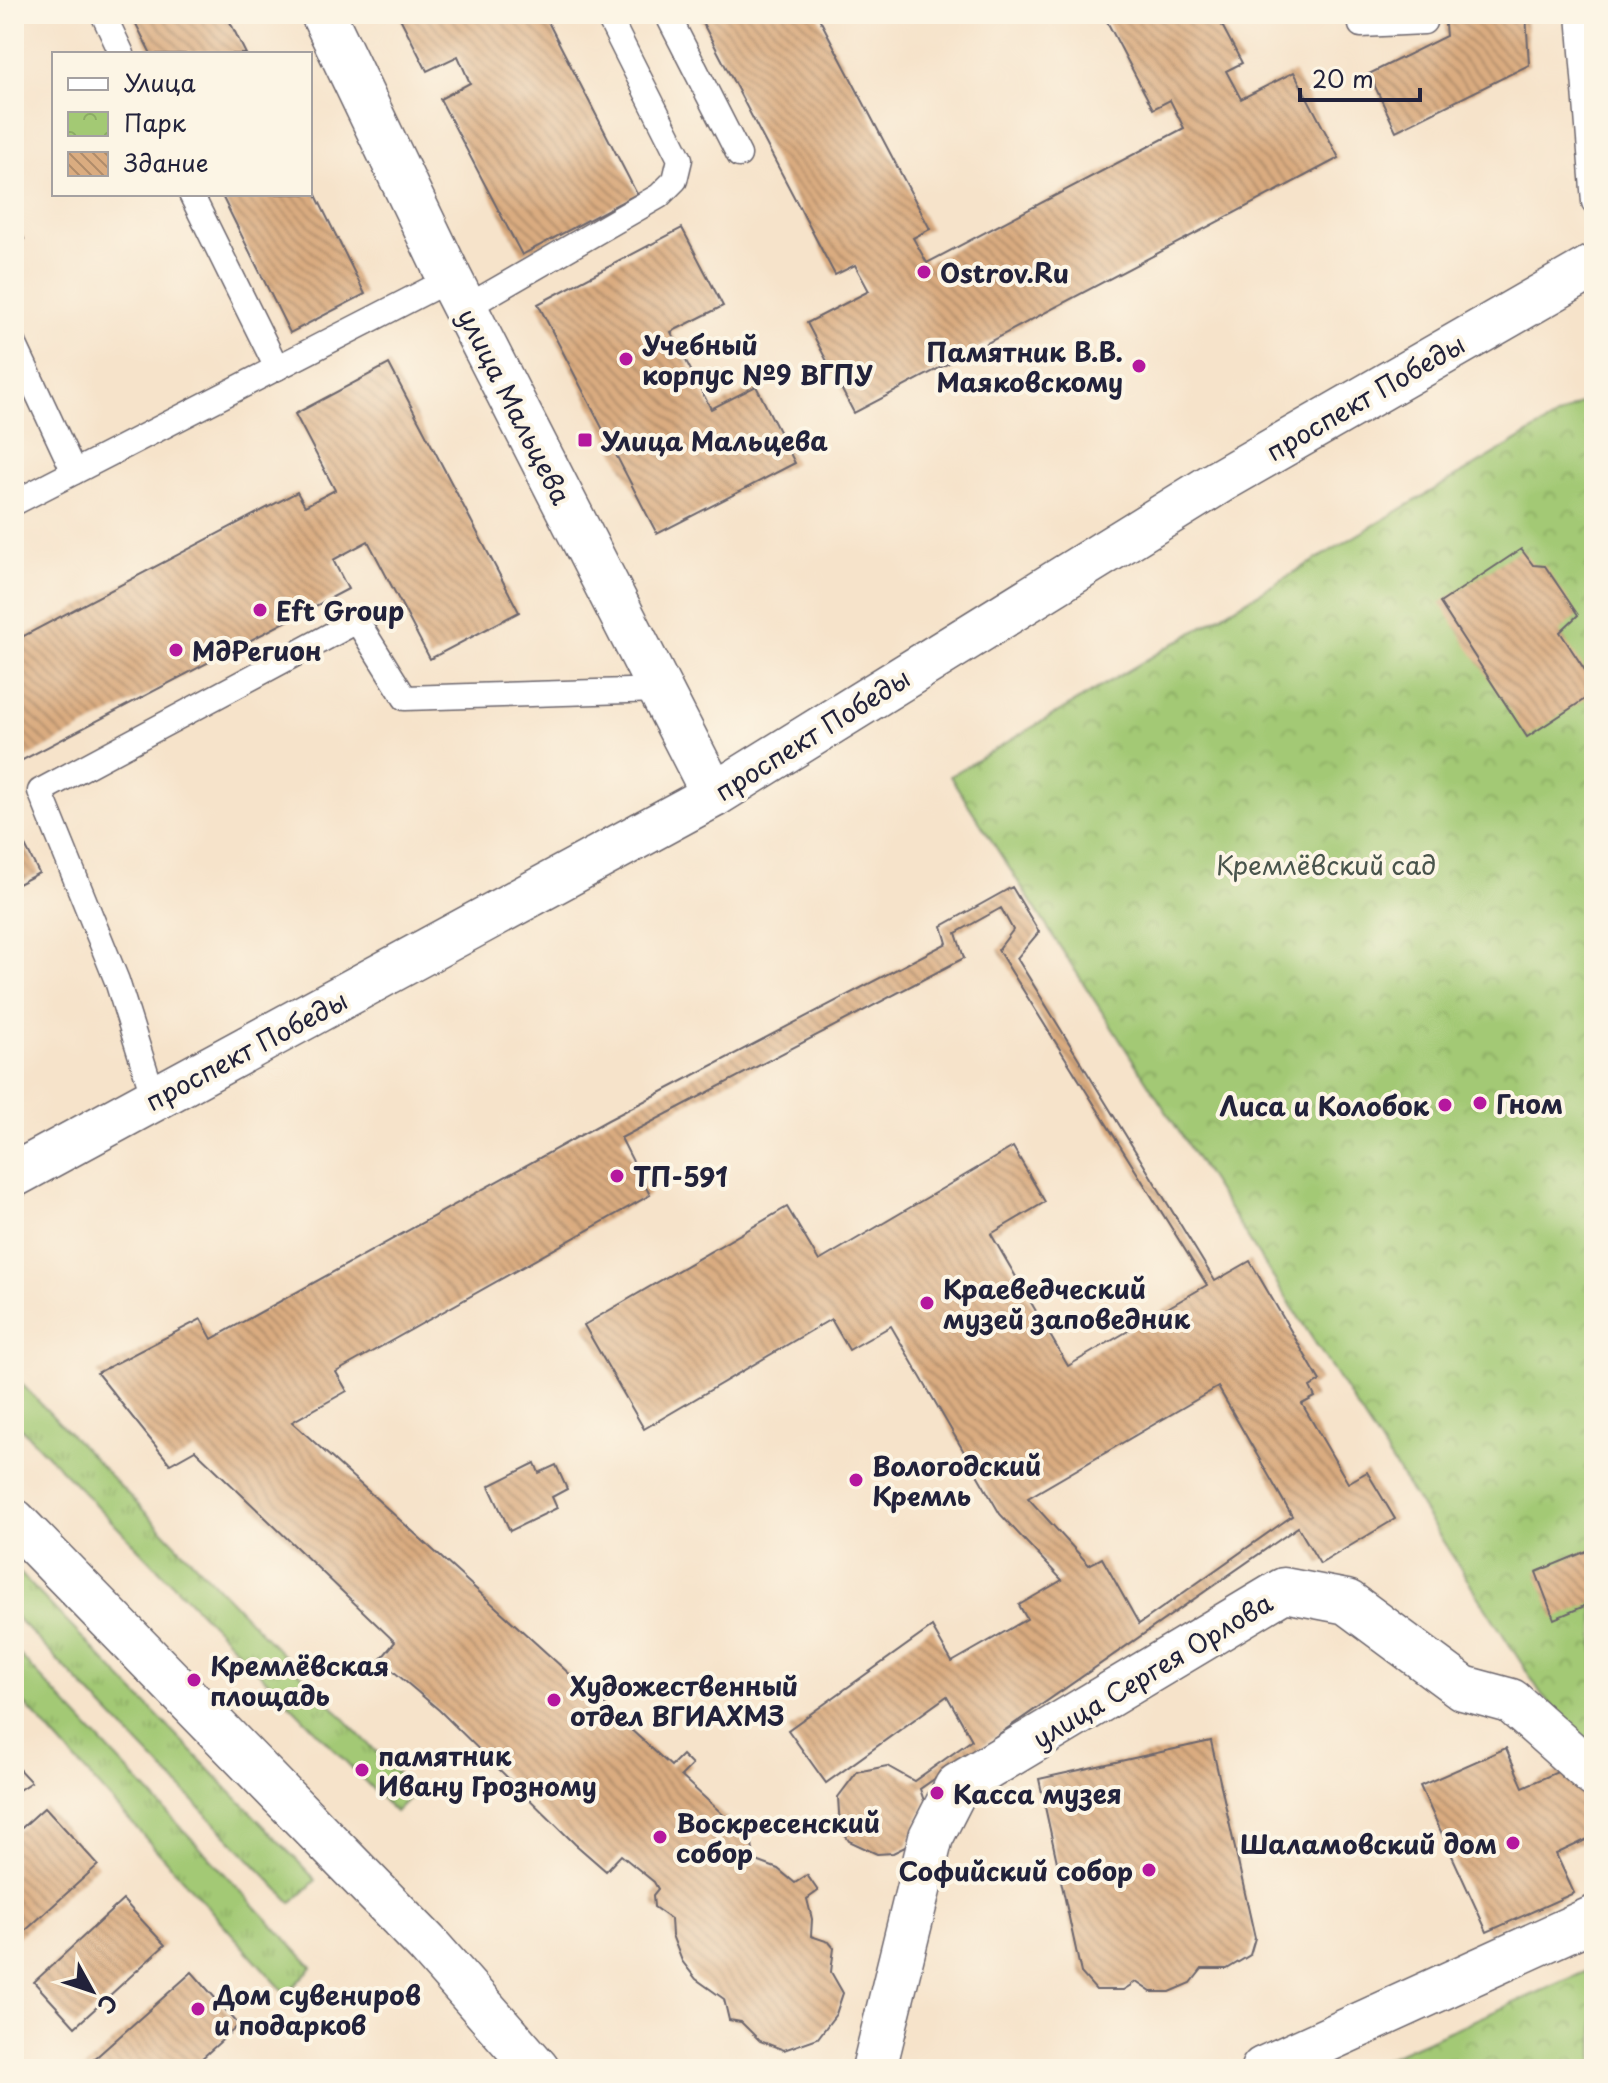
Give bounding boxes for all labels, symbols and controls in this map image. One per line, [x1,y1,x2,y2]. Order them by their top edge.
legend [52,52,312,196]
scale bar [1300,52,1420,102]
text: 20 m [1312,60,1374,96]
text: Улица [124,64,196,100]
text: Парк [124,104,187,140]
text: Здание [124,144,209,180]
place label: Ostrov.Ru [940,253,1069,292]
marker: Ostrov.Ru [915,263,933,281]
street label: улица Мальцева [449,301,582,512]
street label: проспект Победы [1258,324,1472,470]
place label: Учебный корпус №9 ВГПУ [642,325,873,394]
place label: Памятник В.В. Маяковскому [927,332,1123,401]
marker: Учебный корпус №9 ВГПУ [617,350,635,368]
marker: Памятник В.В. Маяковскому [1130,357,1148,375]
place label: Улица Мальцева [600,421,828,460]
marker: Улица Мальцева [576,431,594,449]
place label: Eft Group [276,591,404,630]
marker: Eft Group [251,601,269,619]
place label: МдРегион [192,631,322,670]
marker: МдРегион [167,641,185,659]
street label: проспект Победы [707,658,917,810]
park label: Кремлёвский сад [1216,845,1436,884]
street label: проспект Победы [138,980,354,1120]
place label: Гном [1496,1084,1563,1123]
place label: Лиса и Колобок [1220,1086,1429,1125]
marker: Гном [1471,1094,1489,1112]
marker: Лиса и Колобок [1436,1096,1454,1114]
place label: ТП-591 [633,1157,728,1196]
marker: ТП-591 [608,1167,626,1185]
place label: Краеведческий музей заповедник [943,1269,1191,1338]
marker: Краеведческий музей заповедник [918,1294,936,1312]
place label: Вологодский Кремль [872,1446,1041,1515]
marker: Вологодский Кремль [847,1471,865,1489]
street label: улица Сергея Орлова [1024,1582,1280,1757]
place label: Кремлёвская площадь [210,1646,389,1715]
place label: Художественный отдел ВГИАХМЗ [570,1666,798,1735]
marker: Кремлёвская площадь [185,1671,203,1689]
marker: Художественный отдел ВГИАХМЗ [545,1691,563,1709]
place label: памятник Ивану Грозному [378,1736,597,1805]
marker: памятник Ивану Грозному [353,1761,371,1779]
place label: Касса музея [953,1774,1122,1813]
marker: Касса музея [928,1784,946,1802]
place label: Воскресенский собор [676,1803,880,1872]
place label: Шаламовский дом [1240,1824,1497,1863]
marker: Воскресенский собор [651,1828,669,1846]
marker: Шаламовский дом [1504,1834,1522,1852]
place label: Софийский собор [899,1851,1133,1890]
marker: Софийский собор [1140,1861,1158,1879]
north arrow [52,1951,132,2031]
place label: Дом сувениров и подарков [213,1975,421,2044]
text: С [91,1988,126,2022]
marker: Дом сувениров и подарков [189,2000,207,2018]

